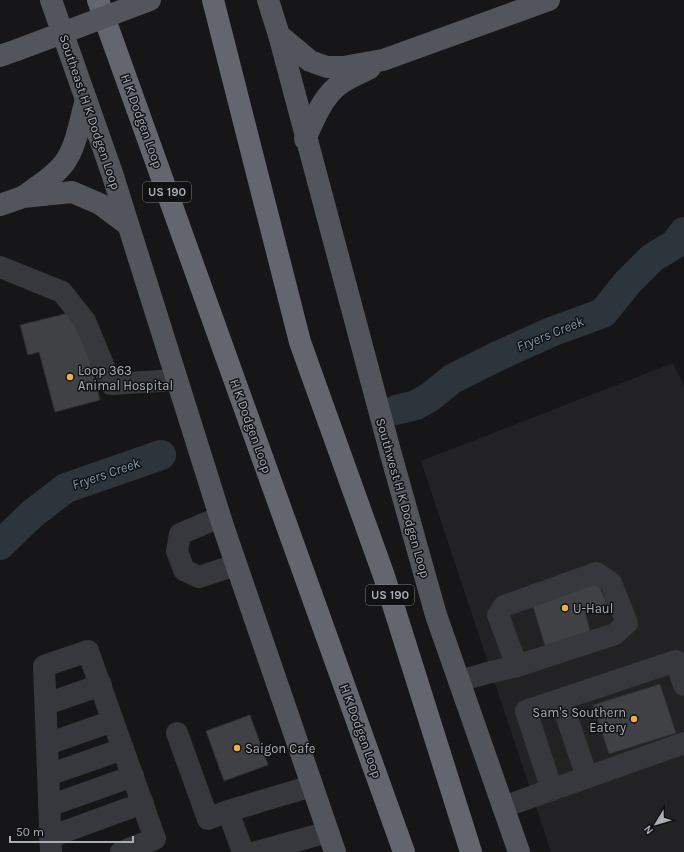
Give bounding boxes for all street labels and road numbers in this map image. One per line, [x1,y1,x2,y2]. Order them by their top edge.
street label: Southeast H K Dodgen Loop [56,32,124,192]
street label: H K Dodgen Loop [118,72,166,170]
road number: US 190 [143,182,191,202]
street label: H K Dodgen Loop [227,377,275,475]
street label: Southwest H K Dodgen Loop [373,416,433,580]
road number: US 190 [366,585,414,605]
street label: H K Dodgen Loop [337,682,385,780]

